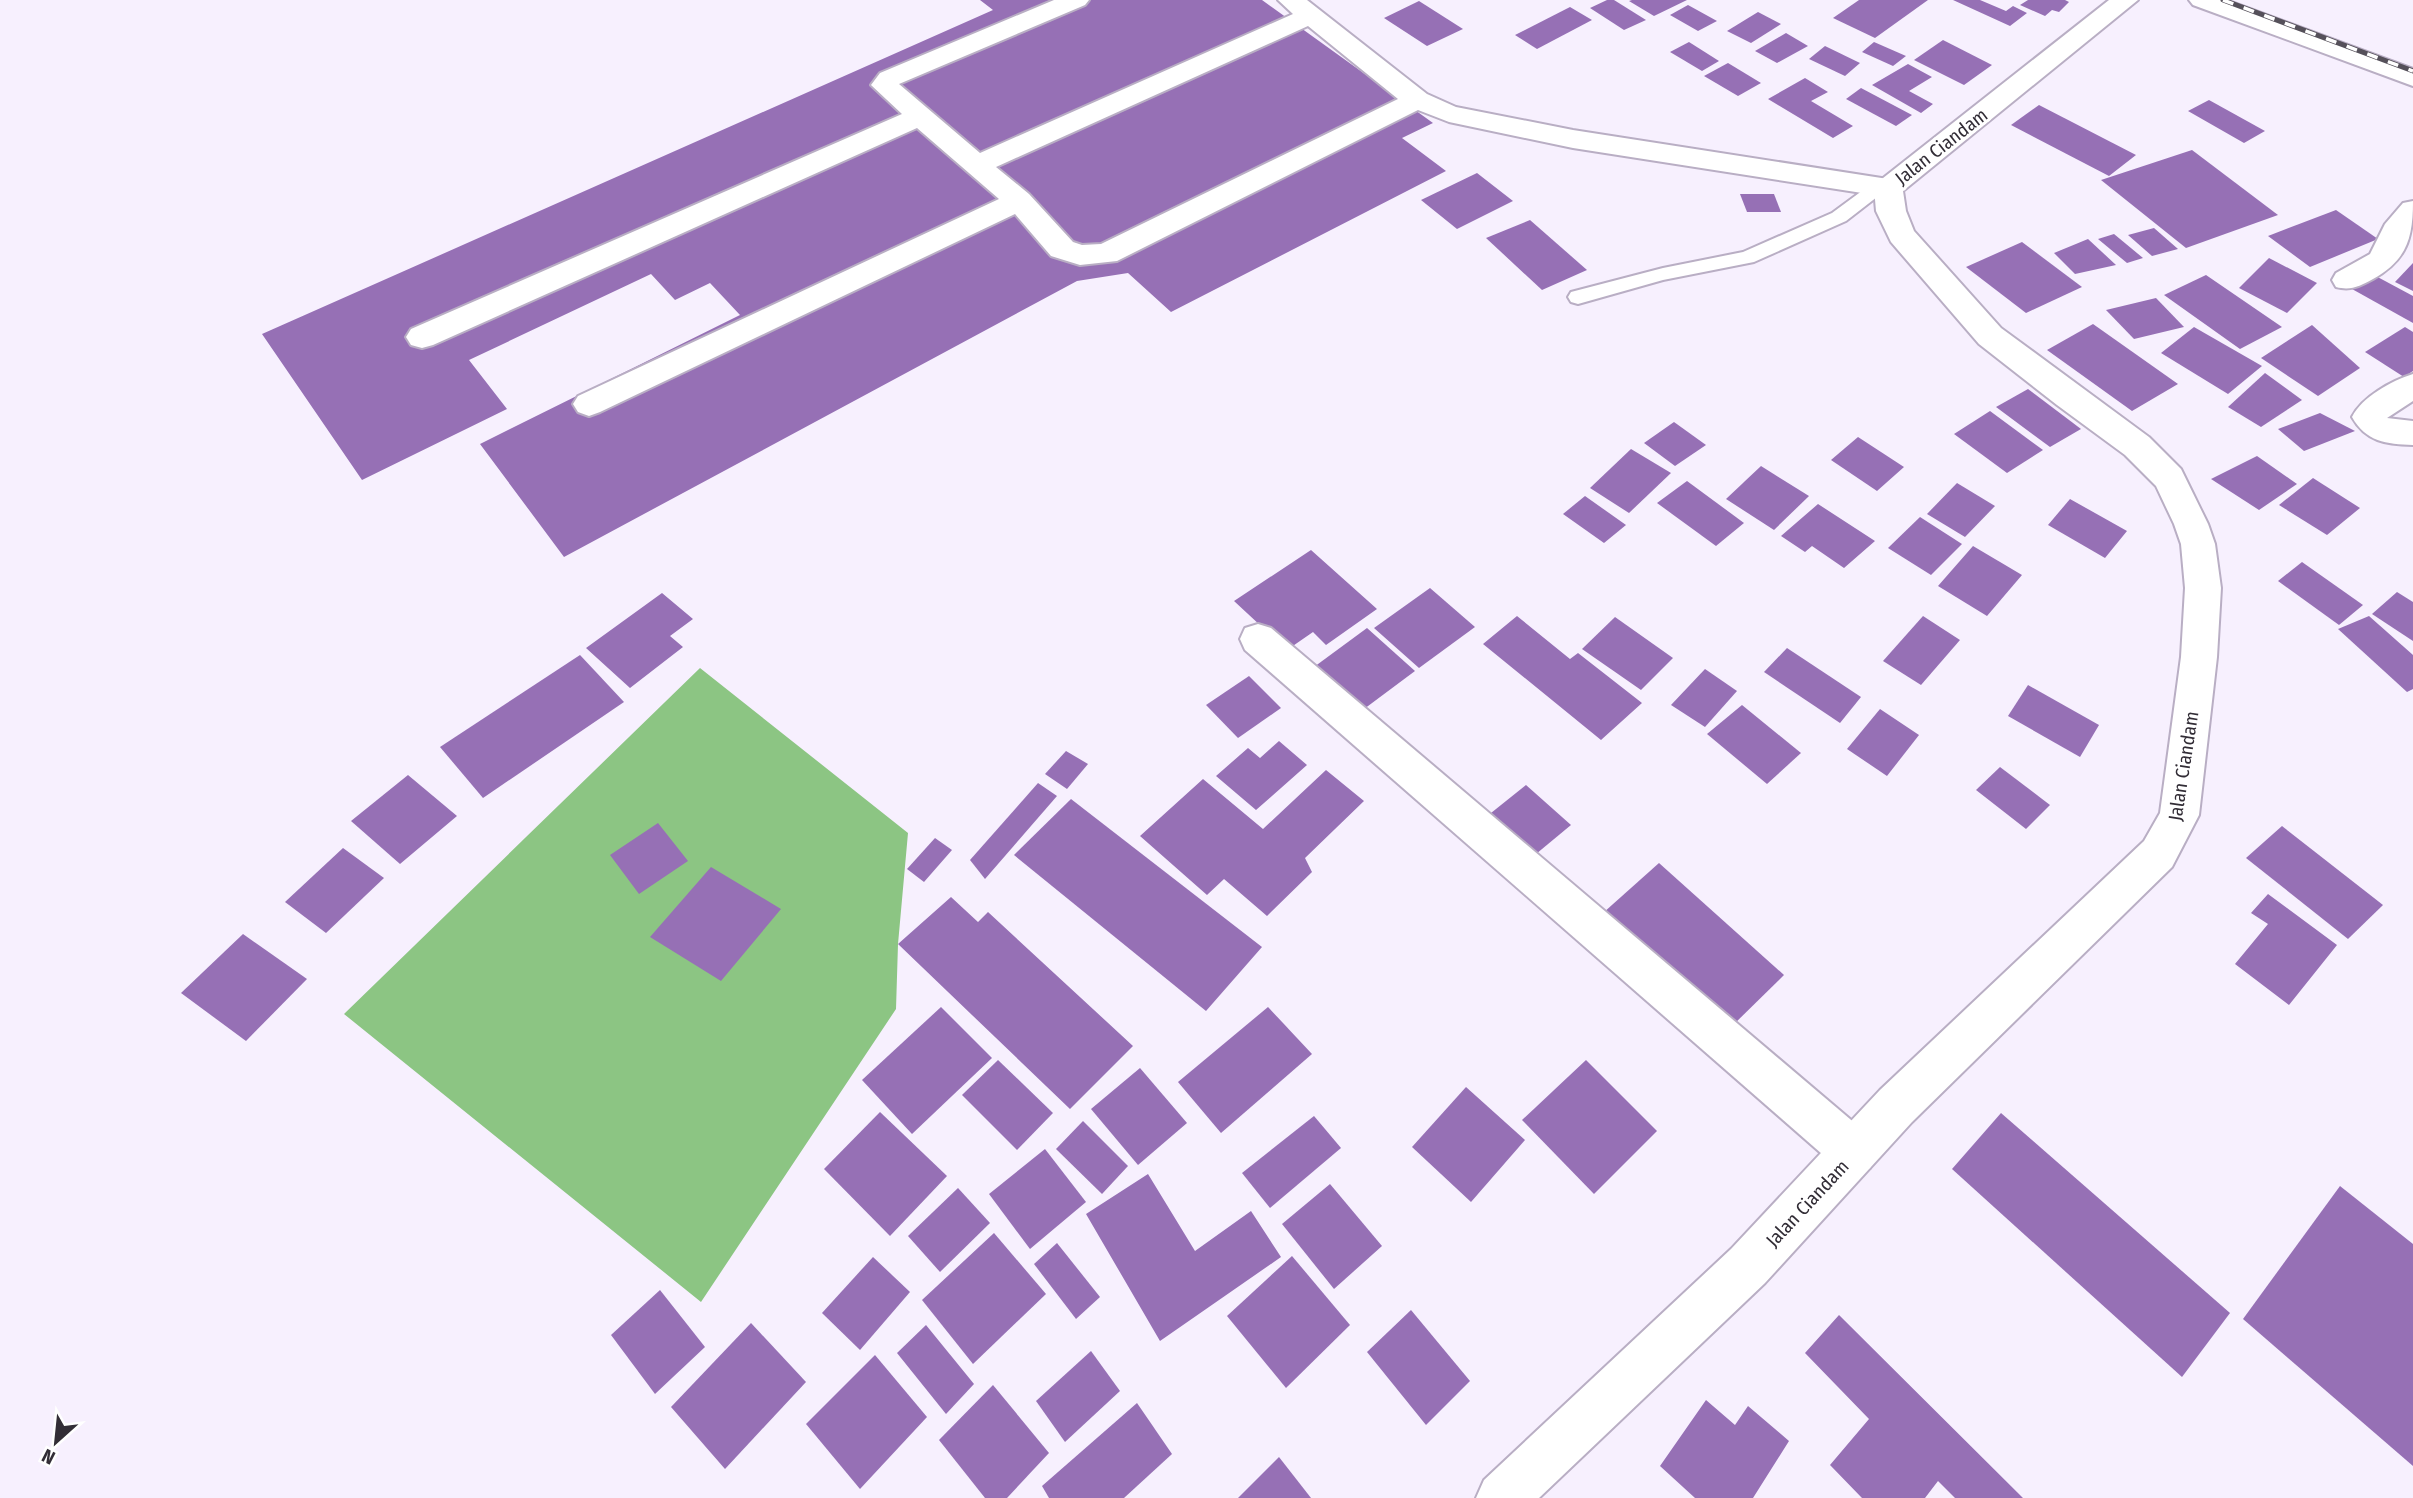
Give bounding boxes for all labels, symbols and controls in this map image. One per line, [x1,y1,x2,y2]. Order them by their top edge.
street label: Jalan Ciandam [1891,103,1992,190]
street label: Jalan Ciandam [2163,710,2204,823]
street label: Jalan Ciandam [1761,1155,1854,1252]
north arrow [21,1407,91,1477]
text: N [38,1444,59,1470]

